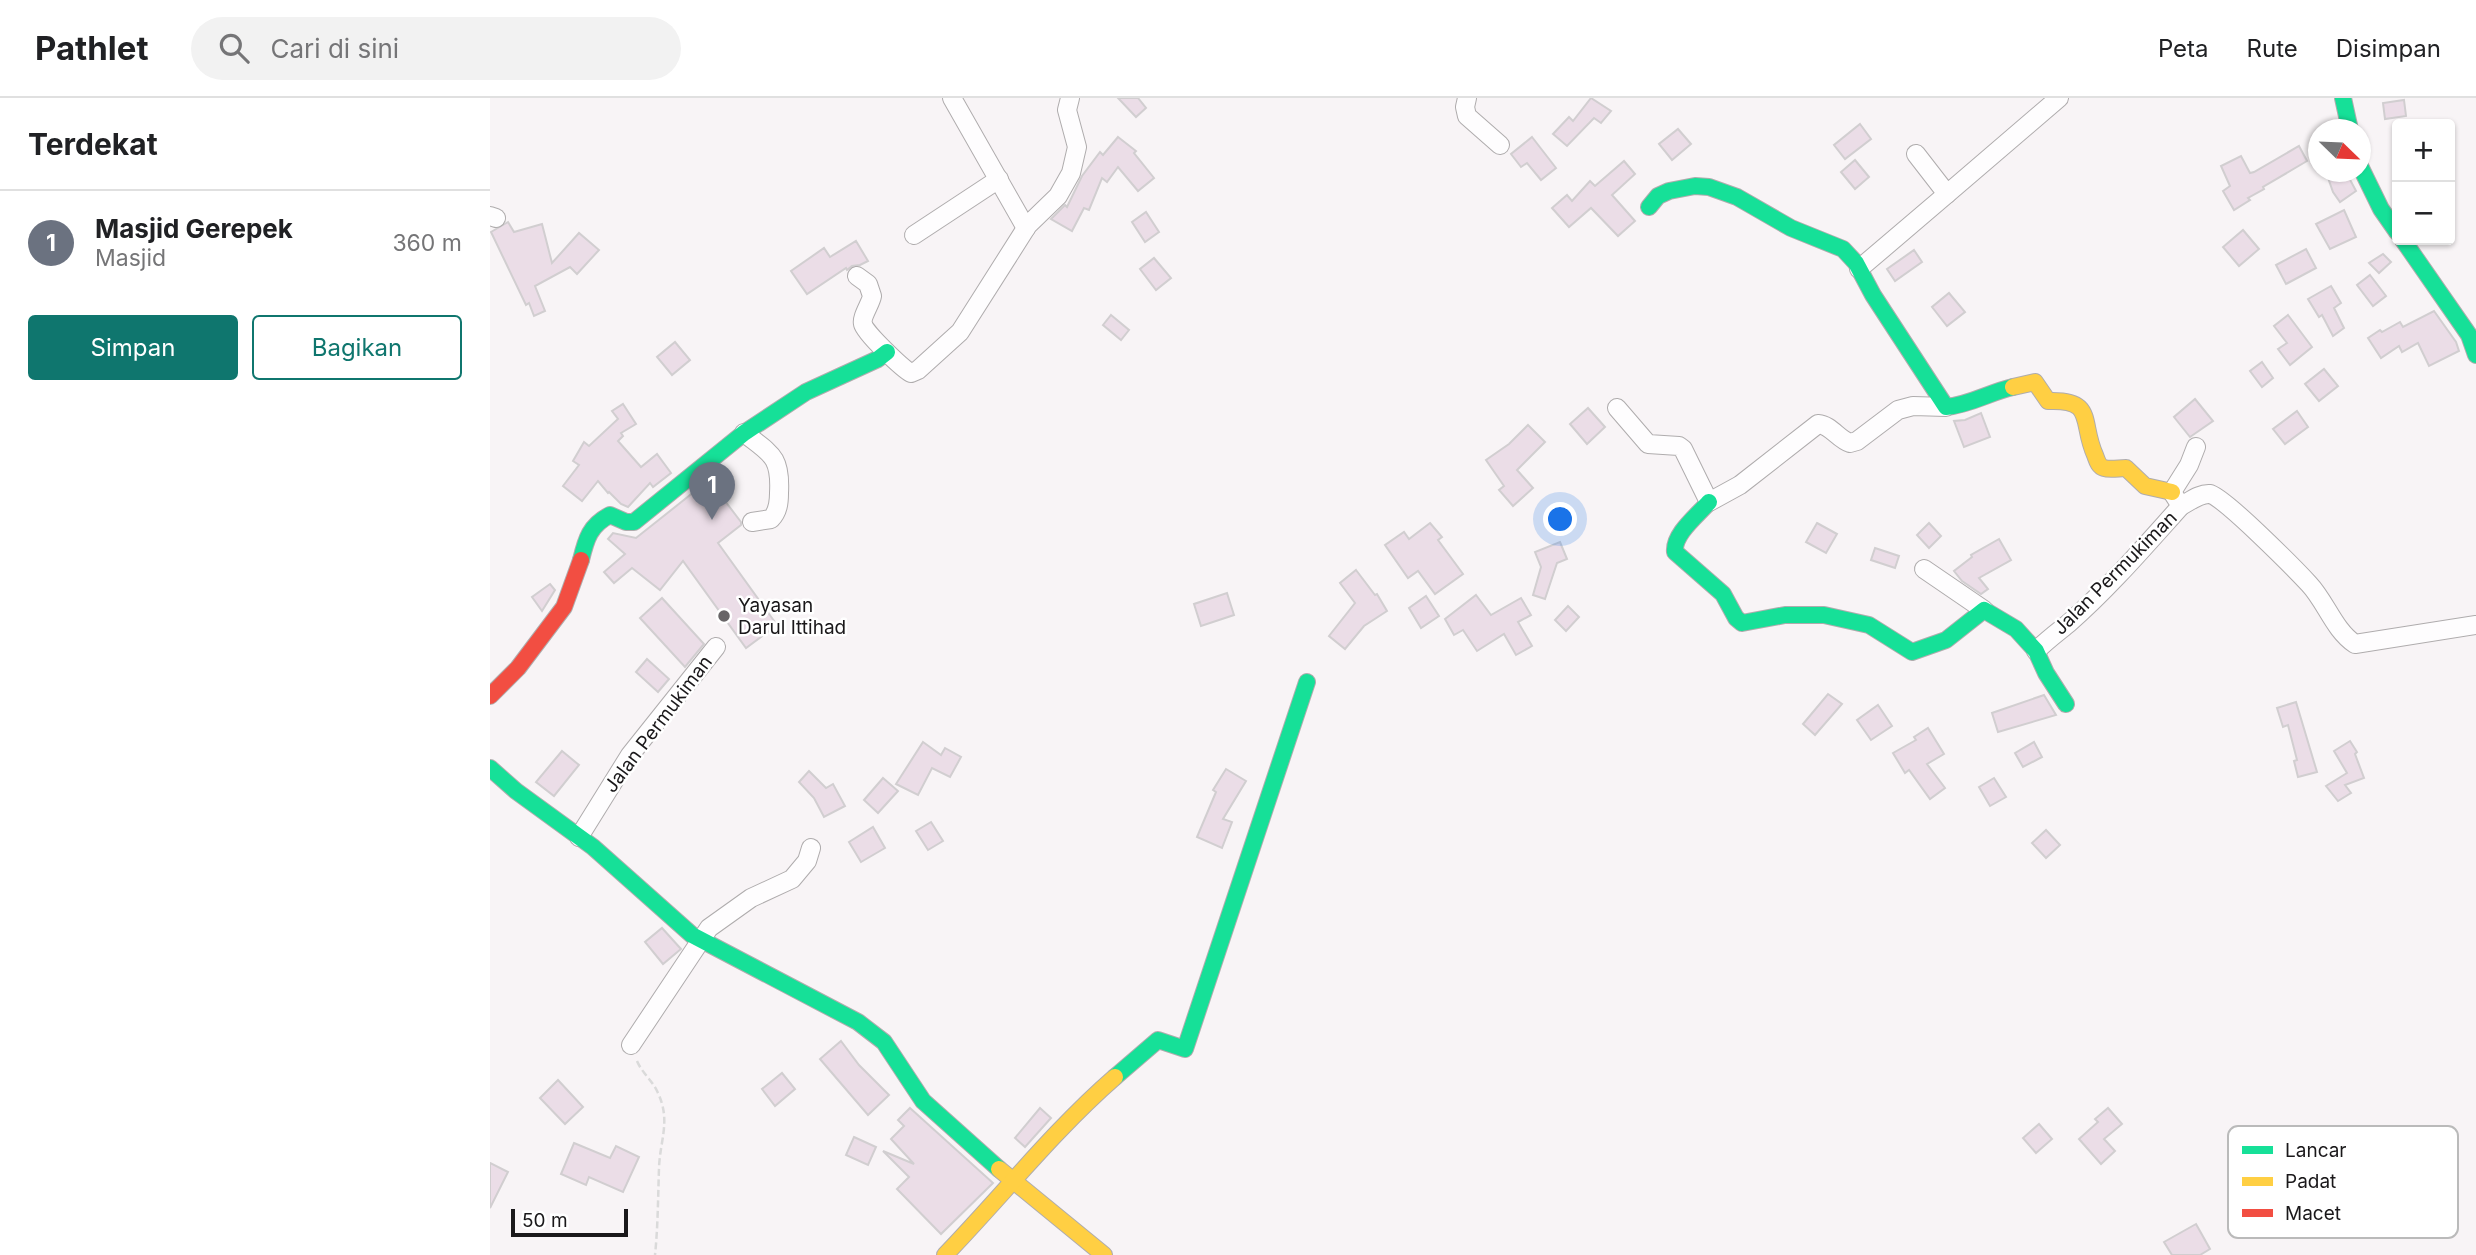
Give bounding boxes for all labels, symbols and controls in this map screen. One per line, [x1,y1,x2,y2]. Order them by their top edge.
search box [191,17,681,80]
text: Pathlet [35,28,149,68]
icon: search [215,29,253,67]
text: Cari di sini [271,33,399,64]
text: Peta [2158,34,2209,63]
text: Rute [2247,34,2298,63]
text: Disimpan [2336,34,2441,63]
north arrow [2308,119,2371,182]
map controls [2392,119,2455,245]
button: + [2392,119,2455,182]
text: Terdekat [28,126,158,162]
button: − [2392,182,2455,245]
text: Masjid Gerepek [95,213,293,244]
text: 1 [46,229,56,257]
text: 360 m [392,229,462,257]
text: Masjid [95,244,166,272]
button: Simpan [28,315,238,380]
button: Bagikan [252,315,462,380]
pin: 1 [689,462,735,520]
your location [1543,502,1577,536]
street label: Jalan Permukiman [2048,506,2182,640]
place label: Yayasan Darul Ittihad [738,594,846,639]
marker: Yayasan Darul Ittihad [716,608,732,624]
street label: Jalan Permukiman [599,651,717,797]
legend [2228,1126,2458,1238]
text: Lancar [2285,1139,2347,1162]
text: Padat [2285,1170,2336,1193]
text: Macet [2285,1202,2341,1225]
scale bar [511,1206,628,1238]
text: 50 m [522,1209,568,1232]

